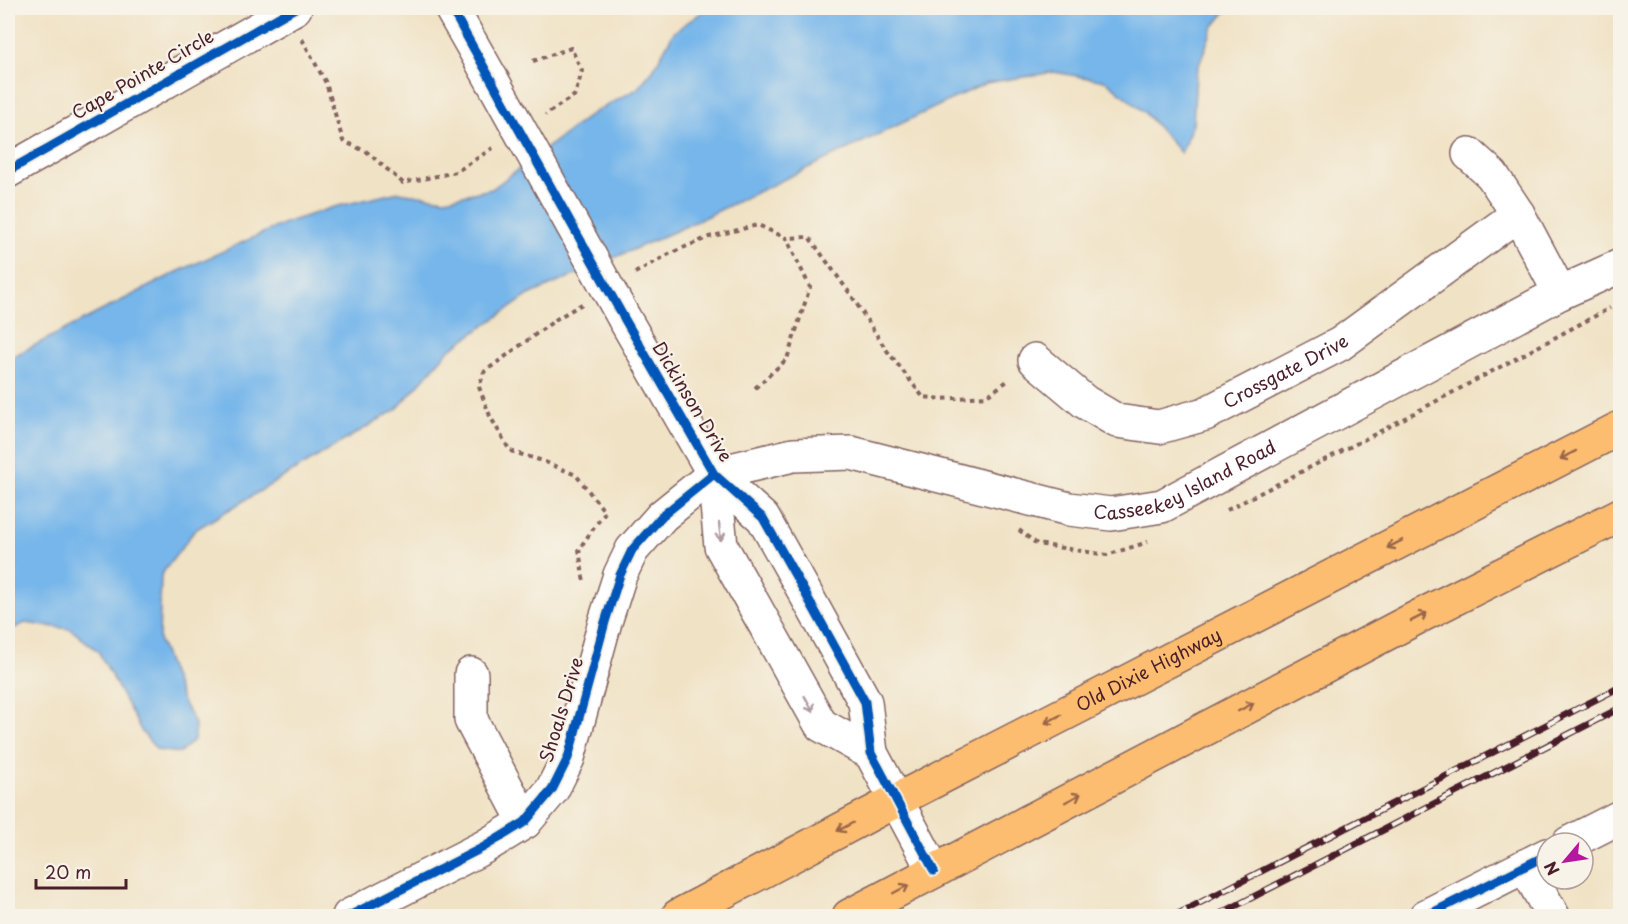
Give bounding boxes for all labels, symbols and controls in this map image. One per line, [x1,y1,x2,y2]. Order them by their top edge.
street label: Cape Pointe Circle [66,22,218,125]
street label: Crossgate Drive [1218,327,1354,414]
street label: Dickinson Drive [647,336,740,466]
street label: Casseekey Island Road [1092,432,1280,527]
one-way arrow [1560,450,1578,461]
one-way arrow [715,522,726,541]
one-way arrow [1387,538,1404,550]
one-way arrow [1409,611,1427,622]
street label: Old Dixie Highway [1071,620,1225,718]
street label: Shoals Drive [532,654,589,766]
one-way arrow [803,695,815,712]
one-way arrow [1237,701,1255,713]
one-way arrow [1045,714,1063,726]
one-way arrow [1064,792,1081,804]
one-way arrow [837,822,855,833]
north arrow [1535,831,1595,891]
scale bar [36,852,126,890]
text: N [1537,857,1565,880]
text: 20 m [45,858,91,885]
one-way arrow [891,883,909,894]

